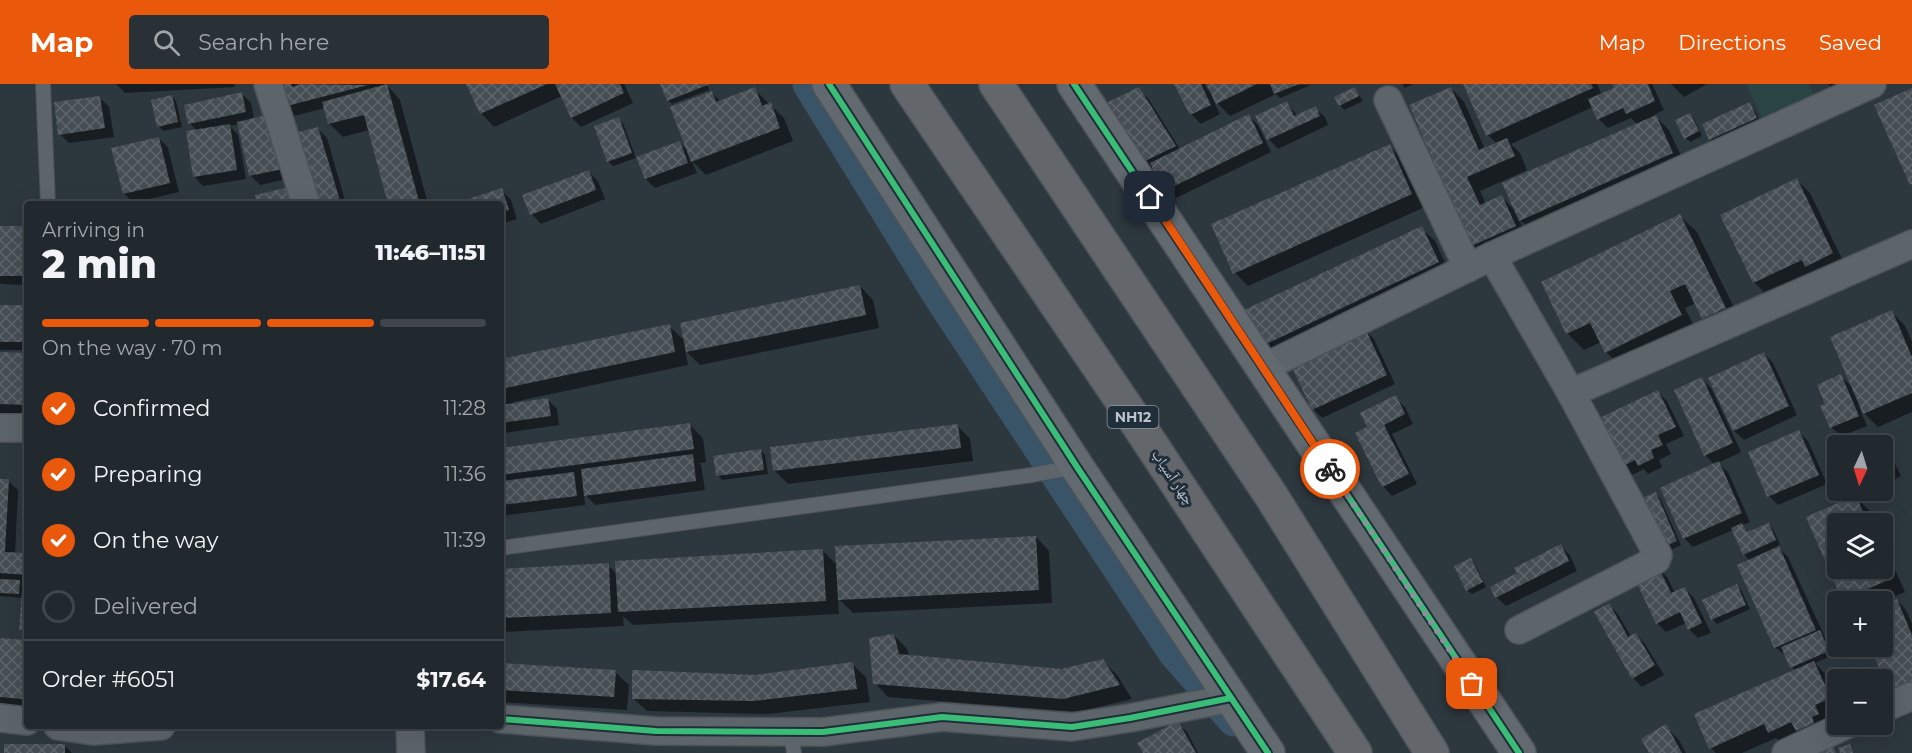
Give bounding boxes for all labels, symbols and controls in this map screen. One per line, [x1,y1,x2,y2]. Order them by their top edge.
search box [129,15,549,69]
text: Map [30,25,93,59]
icon: search [150,26,183,59]
text: Search here [198,29,329,56]
text: Map [1599,30,1645,55]
text: Directions [1678,30,1786,55]
text: Saved [1819,30,1882,55]
pin [1124,171,1175,222]
icon: home [1133,180,1166,213]
text: Arriving in [42,218,145,242]
text: 11:46–11:51 [375,239,486,266]
text: 2 min [42,240,157,288]
text: On the way · 70 m [42,336,223,360]
icon: check [42,392,75,425]
text: Confirmed [93,395,210,422]
text: 11:28 [443,396,486,420]
road number: NH12 [1108,406,1158,428]
north arrow [1827,435,1893,501]
map controls [1827,435,1893,735]
courier [1300,439,1360,499]
street label: چهار آسیاب [1148,445,1199,509]
icon: bike [1314,453,1347,486]
icon: check [42,458,75,491]
text: Preparing [93,461,202,488]
text: 11:36 [444,462,486,486]
button: layers [1827,513,1893,579]
icon: check [42,524,75,557]
text: On the way [93,527,218,554]
text: 11:39 [444,528,486,552]
button: + [1827,591,1893,657]
text: Delivered [93,593,198,620]
pin [1446,658,1497,709]
text: Order #6051 [42,666,175,693]
text: $17.64 [416,666,486,693]
icon: bag [1455,667,1488,700]
button: − [1827,669,1893,735]

